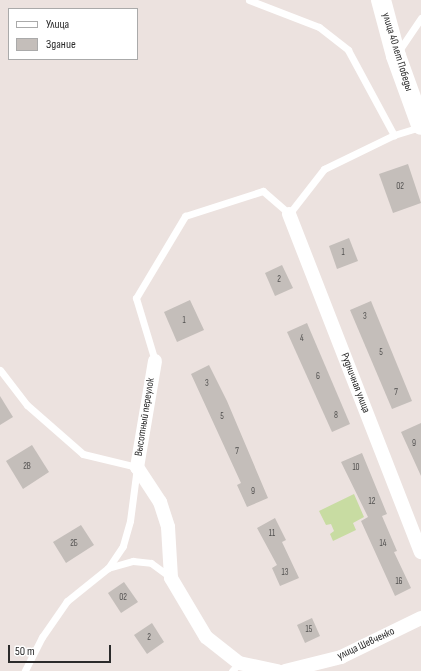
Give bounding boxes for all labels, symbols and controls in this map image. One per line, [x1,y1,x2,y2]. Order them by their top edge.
legend [8,8,138,60]
street label: улица 40 лет Победы [379,11,415,93]
text: Улица [46,17,69,32]
text: Здание [46,37,76,52]
house number: 02 [396,182,404,192]
house number: 1 [341,248,345,258]
house number: 2 [277,275,281,285]
house number: 3 [363,312,367,322]
house number: 1 [182,316,186,326]
house number: 4 [300,334,304,344]
house number: 5 [379,348,383,358]
street label: Рудничная улица [337,351,373,415]
house number: 6 [316,372,320,382]
street label: Высотный переулок [132,377,158,457]
house number: 3 [205,379,209,389]
house number: 7 [394,388,398,398]
house number: 8 [334,411,338,421]
house number: 5 [220,412,224,422]
house number: 9 [412,439,416,449]
house number: 7 [235,447,239,457]
house number: 2В [23,462,31,472]
house number: 10 [352,463,360,473]
house number: 9 [251,487,255,497]
house number: 12 [369,497,375,507]
house number: 11 [269,529,275,539]
house number: 2Б [70,539,78,549]
house number: 14 [380,539,386,549]
house number: 13 [282,568,288,578]
house number: 16 [395,577,403,587]
house number: 02 [119,593,127,603]
house number: 15 [306,625,312,635]
street label: улица Шевченко [335,625,397,663]
house number: 2 [147,633,151,643]
scale bar [10,637,113,663]
text: 50 m [15,644,35,659]

